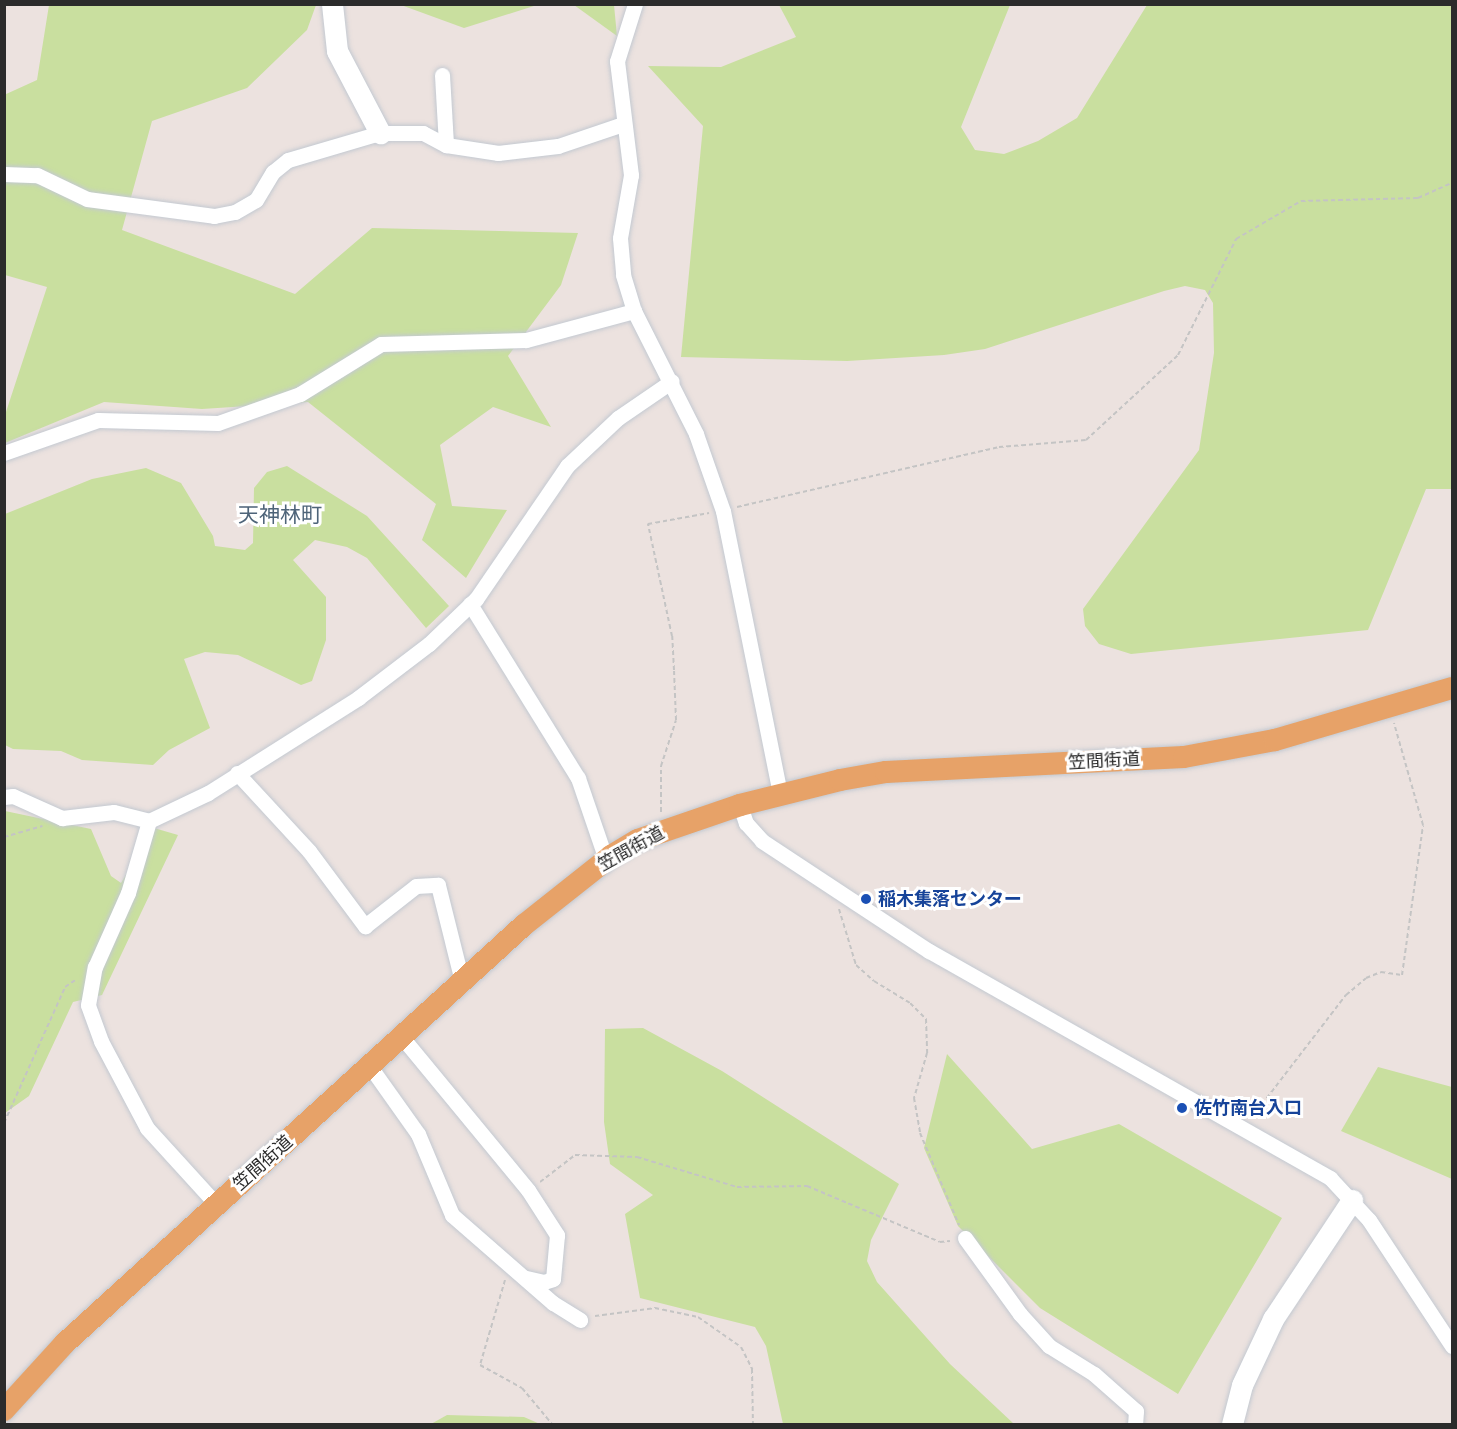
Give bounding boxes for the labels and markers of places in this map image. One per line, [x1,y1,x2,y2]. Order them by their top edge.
place label: 稲木集落センター [878,888,1022,910]
marker: 稲木集落センター [859,892,873,906]
place label: 佐竹南台入口 [1194,1097,1302,1119]
marker: 佐竹南台入口 [1175,1101,1189,1115]

